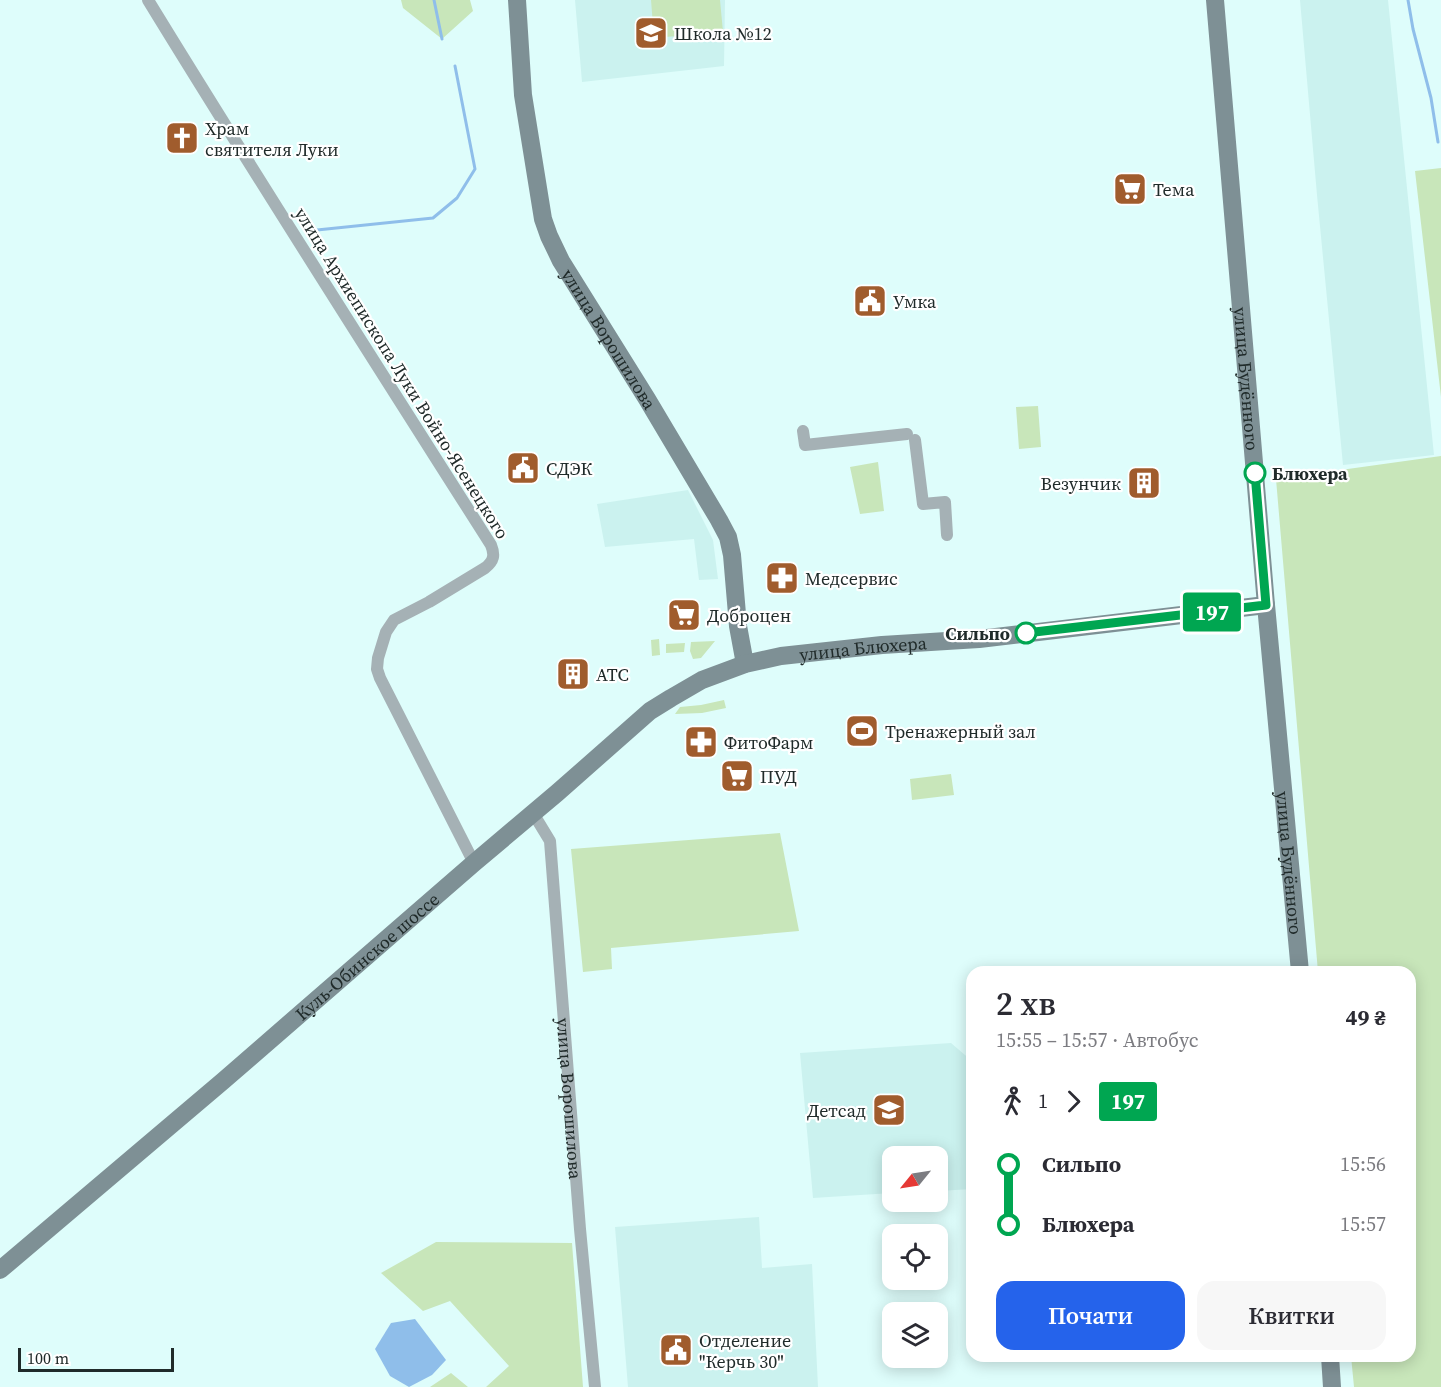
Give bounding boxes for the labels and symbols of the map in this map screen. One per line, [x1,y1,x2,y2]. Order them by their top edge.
school or university icon: Школа №12 [633,15,669,51]
place label: Школа №12 [674,21,772,46]
place label: Храм святителя Луки [205,116,339,162]
church icon: Храм святителя Луки [164,120,200,156]
supermarket icon: Тема [1112,171,1148,207]
place label: Тема [1153,177,1195,202]
street label: улица Архиепископа Луки Войно-Ясенецкого [289,202,515,544]
street label: улица Ворошилова [556,263,663,414]
public building icon: Умка [852,283,888,319]
place label: Умка [893,289,937,314]
street label: улица Будённого [1228,306,1265,452]
public building icon: СДЭК [505,450,541,486]
place label: СДЭК [546,456,592,481]
place label: Блюхера [1272,461,1348,486]
marker: Блюхера [1244,462,1266,484]
building icon: Везунчик [1126,465,1162,501]
place label: Везунчик [1041,471,1121,496]
pharmacy icon: Медсервис [764,560,800,596]
place label: Медсервис [805,566,898,591]
line badge: 197 [1178,592,1246,632]
supermarket icon: Доброцен [666,597,702,633]
place label: Доброцен [707,603,791,628]
place label: Сильпо [945,621,1010,646]
marker: Сильпо [1015,622,1037,644]
street label: улица Блюхера [798,630,928,666]
building icon: АТС [555,656,591,692]
place label: АТС [596,662,629,687]
sports icon: Тренажерный зал [844,713,880,749]
place label: Тренажерный зал [885,719,1036,744]
pharmacy icon: ФитоФарм [683,724,719,760]
place label: ФитоФарм [724,730,813,755]
supermarket icon: ПУД [719,758,755,794]
place label: ПУД [760,764,797,789]
street label: улица Будённого [1271,790,1309,936]
street label: Куль-Обинское шоссе [290,886,444,1026]
street label: улица Ворошилова [551,1017,589,1181]
school or university icon: Детсад [871,1092,907,1128]
place label: Детсад [807,1098,866,1123]
north arrow [882,1146,948,1212]
place label: Отделение "Керчь 30" [699,1328,791,1374]
public building icon: Отделение "Керчь 30" [658,1332,694,1368]
scale bar [18,1345,174,1372]

